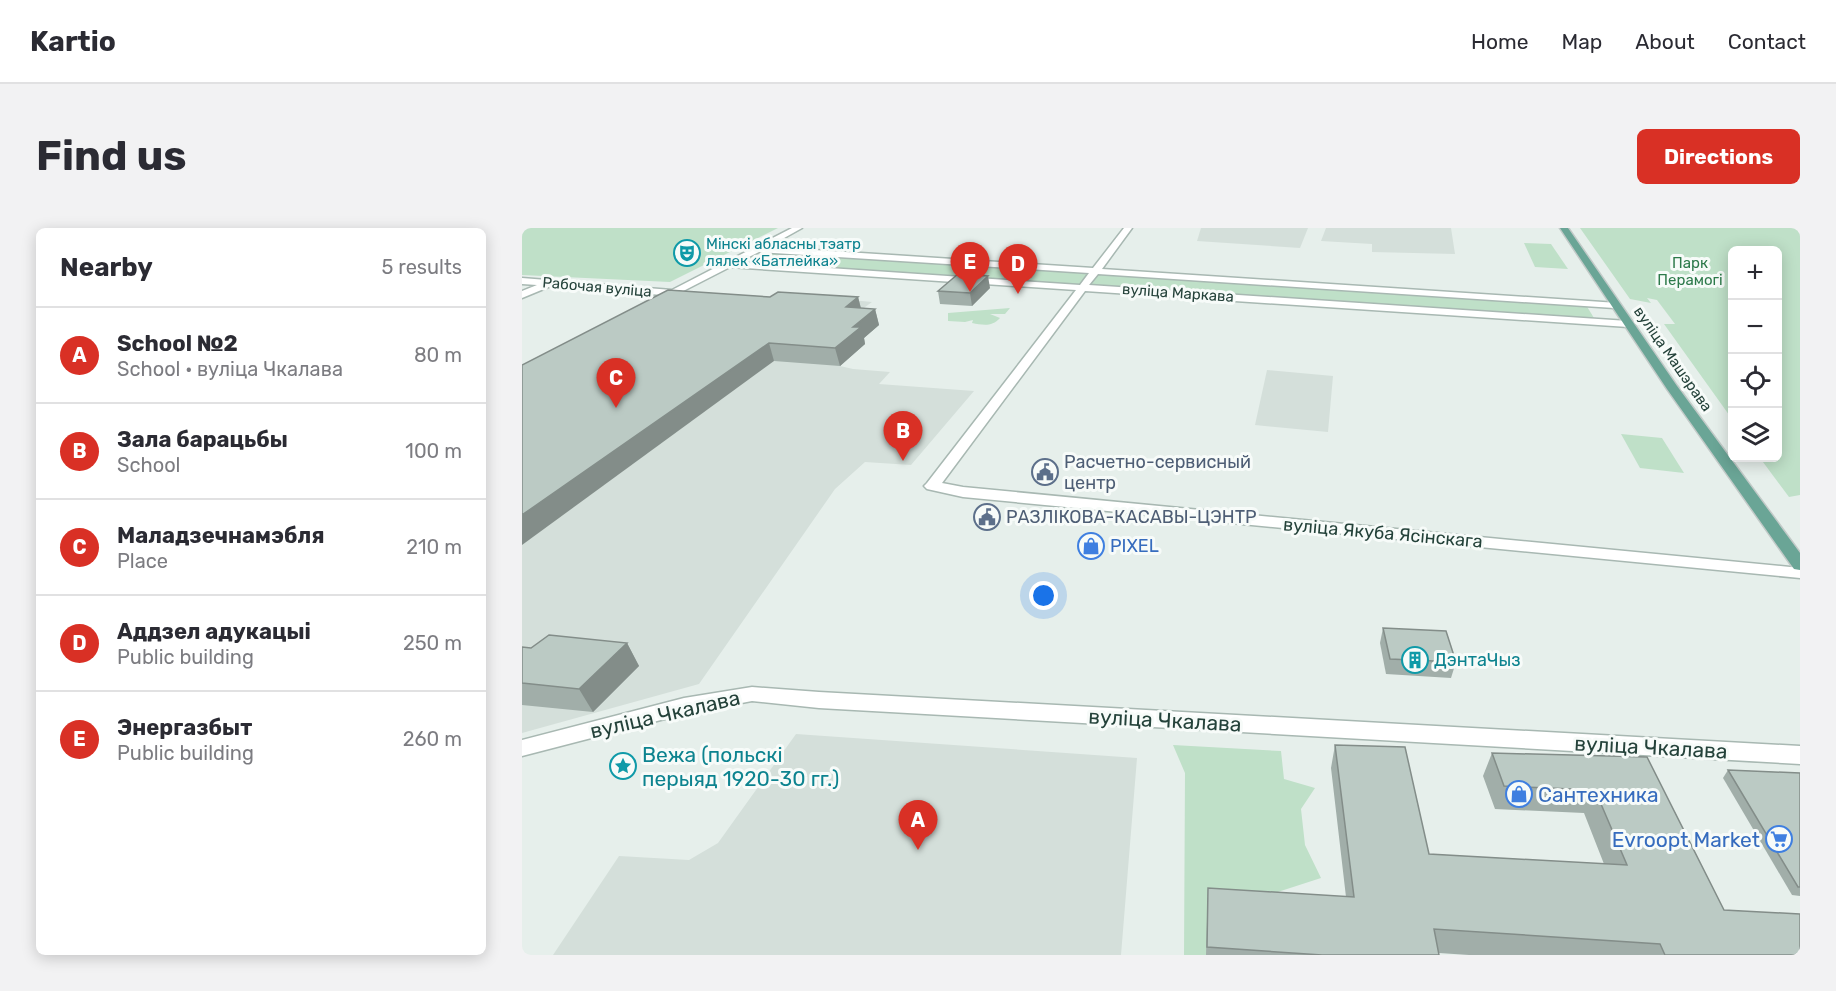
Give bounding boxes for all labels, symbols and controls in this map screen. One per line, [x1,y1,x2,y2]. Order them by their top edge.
text: Kartio [30,25,116,58]
text: Home [1471,29,1528,54]
text: Map [1561,29,1602,54]
text: About [1635,29,1695,54]
text: Contact [1728,29,1806,54]
button: Directions [1637,129,1800,184]
text: Find us [36,131,187,181]
place label: Мінскі абласны тэатр лялек «Батлейка» [706,235,861,270]
theatre icon: Мінскі абласны тэатр лялек «Батлейка» [672,238,702,268]
pin: E [950,242,990,292]
pin: D [998,244,1038,294]
map controls [1728,246,1782,462]
button: + [1728,246,1782,300]
text: Nearby [60,252,153,283]
park label: Парк Перамогі [1657,254,1723,289]
text: 5 results [381,255,462,279]
street label: Рабочая вуліца [542,273,652,301]
street label: вуліца Маркава [1122,280,1234,306]
button: − [1728,300,1782,354]
street label: вуліца Машэрава [1630,303,1716,415]
text: School №2 [117,330,238,357]
text: A [72,343,87,367]
text: 80 m [414,343,462,367]
button: locate [1728,354,1782,408]
text: School · вуліца Чкалава [117,357,343,381]
pin: C [596,358,635,408]
button: layers [1728,408,1782,462]
pin: B [884,412,922,461]
text: Зала барацьбы [117,426,288,453]
text: B [72,439,87,463]
text: 100 m [405,439,462,463]
place label: Расчетно-сервисный центр [1064,451,1251,494]
text: School [117,453,180,477]
public building icon: Расчетно-сервисный центр [1030,457,1060,487]
public building icon: РАЗЛІКОВА-КАСАВЫ-ЦЭНТР [972,502,1002,532]
place label: РАЗЛІКОВА-КАСАВЫ-ЦЭНТР [1006,506,1257,528]
street label: вуліца Якуба Ясінскага [1282,513,1484,553]
text: Маладзечнамэбля [117,522,325,549]
shop icon: PIXEL [1076,531,1106,561]
text: C [72,535,87,559]
text: 210 m [406,535,462,559]
place label: PIXEL [1110,535,1159,557]
text: Place [117,549,168,573]
your location [1029,581,1058,610]
text: Аддзел адукацыі [117,618,311,645]
text: D [72,631,87,655]
text: 250 m [403,631,462,655]
text: Public building [117,645,254,669]
building icon: ДэнтаЧыз [1400,645,1430,675]
place label: ДэнтаЧыз [1434,649,1521,671]
street label: вуліца Чкалава [587,685,743,743]
street label: вуліца Чкалава [1088,704,1242,736]
text: Энергазбыт [117,714,252,741]
text: E [73,727,86,751]
text: 260 m [403,727,462,751]
street label: вуліца Чкалава [1574,731,1728,763]
text: Public building [117,741,254,765]
place label: Вежа (польскі перыяд 1920-30 гг.) [642,742,839,791]
place icon: Вежа (польскі перыяд 1920-30 гг.) [608,751,638,781]
shop icon: Сантехника [1504,779,1534,809]
place label: Сантехника [1538,782,1659,807]
pin: A [898,800,938,850]
supermarket icon: Evroopt Market [1764,824,1794,854]
place label: Evroopt Market [1612,827,1760,852]

